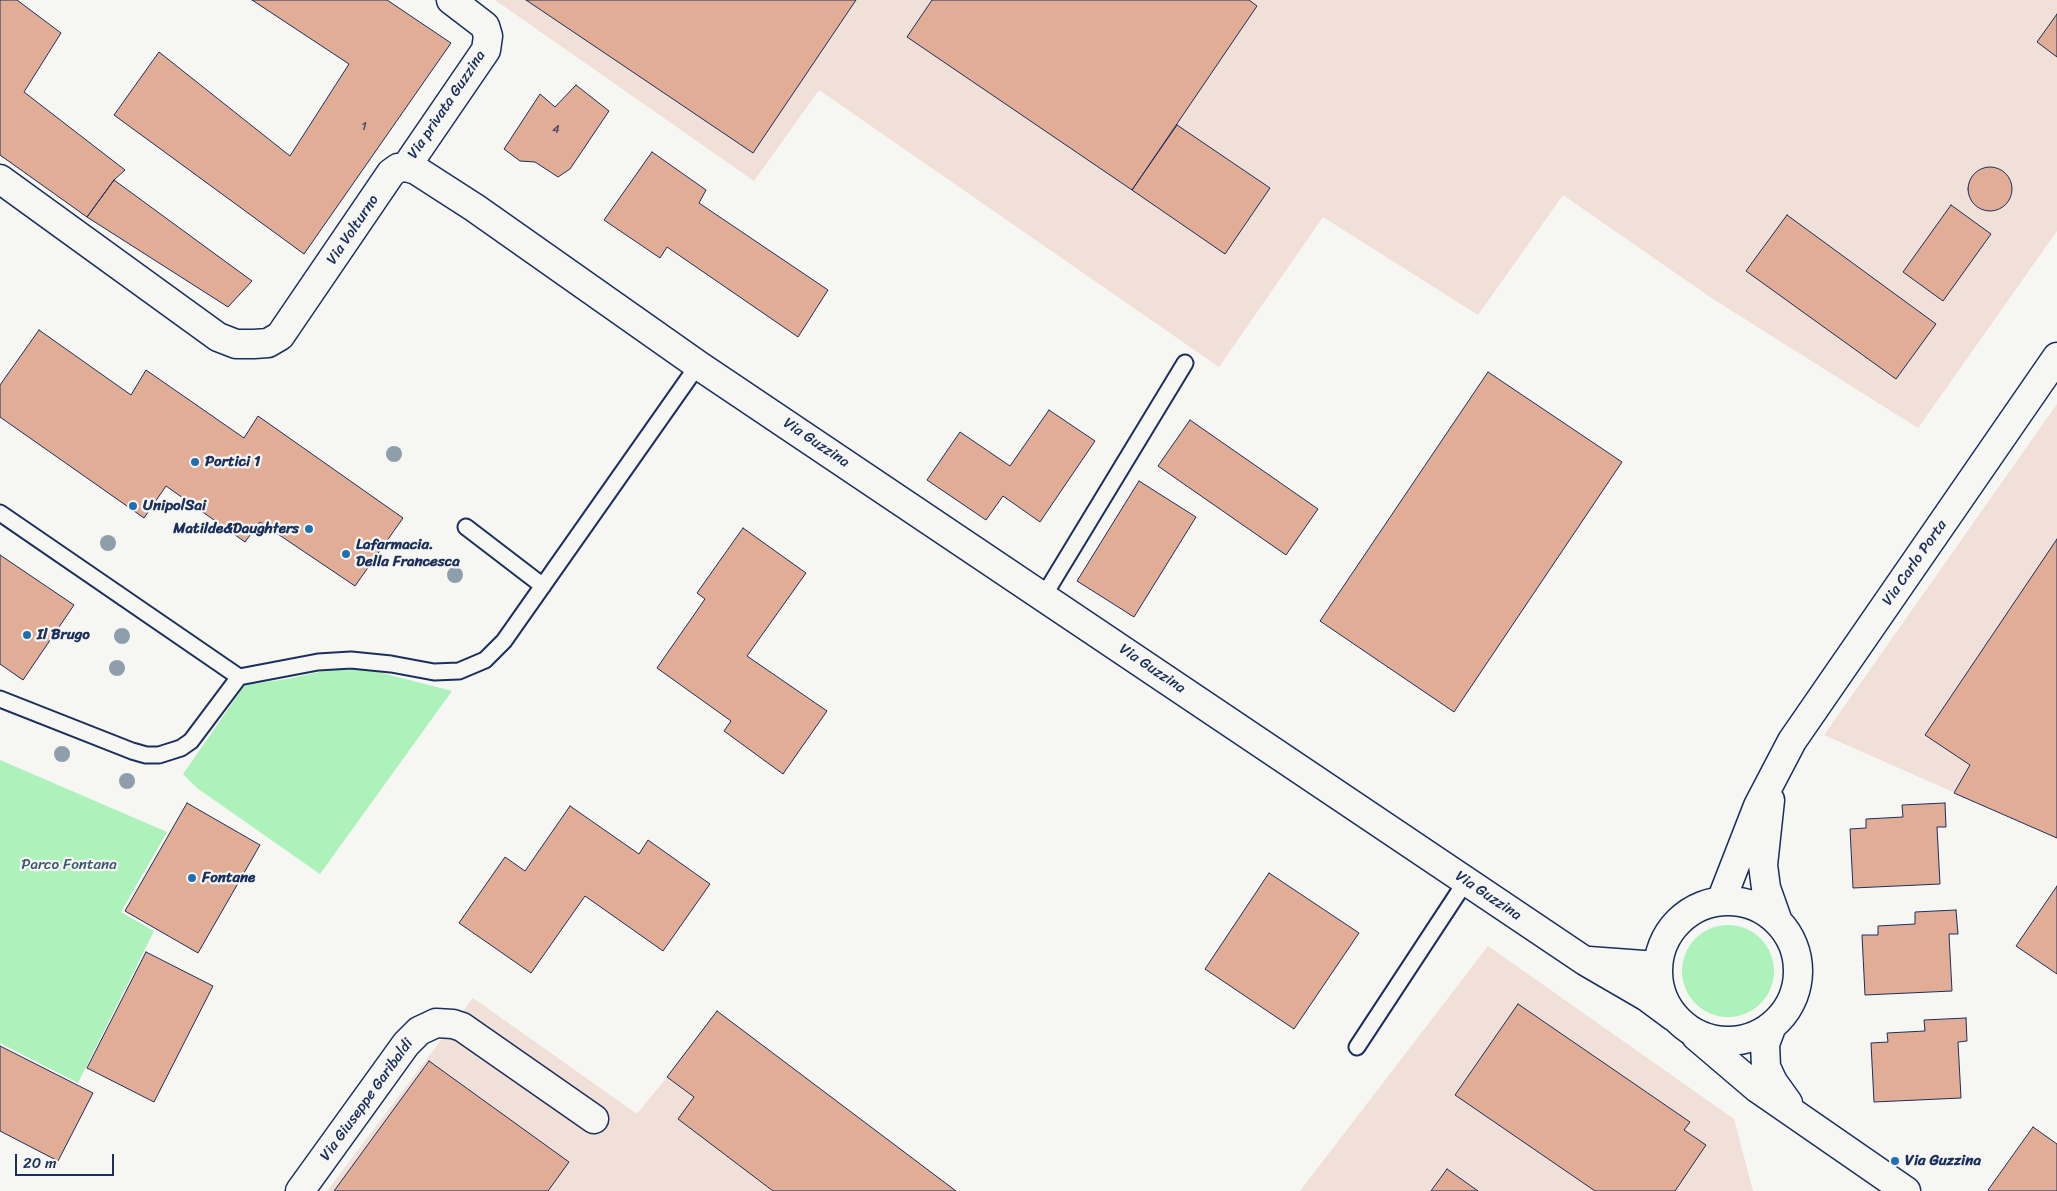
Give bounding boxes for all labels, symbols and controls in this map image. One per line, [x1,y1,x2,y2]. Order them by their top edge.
street label: Via privata Guzzina [404,47,490,163]
house number: 1 [361,120,367,134]
house number: 4 [552,123,560,137]
street label: Via Volturno [323,192,383,268]
street label: Via Guzzina [779,414,853,472]
place label: Portici 1 [205,453,261,471]
marker: Portici 1 [189,456,201,468]
place label: UnipolSai [143,497,206,515]
marker: UnipolSai [127,500,139,512]
street label: Via Carlo Porta [1879,517,1951,609]
place label: Matilde&Daughters [173,520,299,538]
marker: Matilde&Daughters [303,523,315,535]
place label: Lafarmacia. Della Francesca [356,536,460,571]
marker: Lafarmacia. Della Francesca [340,548,352,560]
place label: Il Brugo [37,626,90,644]
marker: Il Brugo [21,629,33,641]
street label: Via Guzzina [1115,640,1189,698]
park label: Parco Fontana [21,856,117,874]
street label: Via Guzzina [1451,867,1525,925]
place label: Fontane [202,869,255,887]
marker: Fontane [186,872,198,884]
street label: Via Giuseppe Garibaldi [317,1035,417,1165]
scale bar [18,1144,116,1176]
text: 20 m [23,1150,57,1176]
place label: Via Guzzina [1905,1152,1981,1170]
marker: Via Guzzina [1889,1155,1901,1167]

